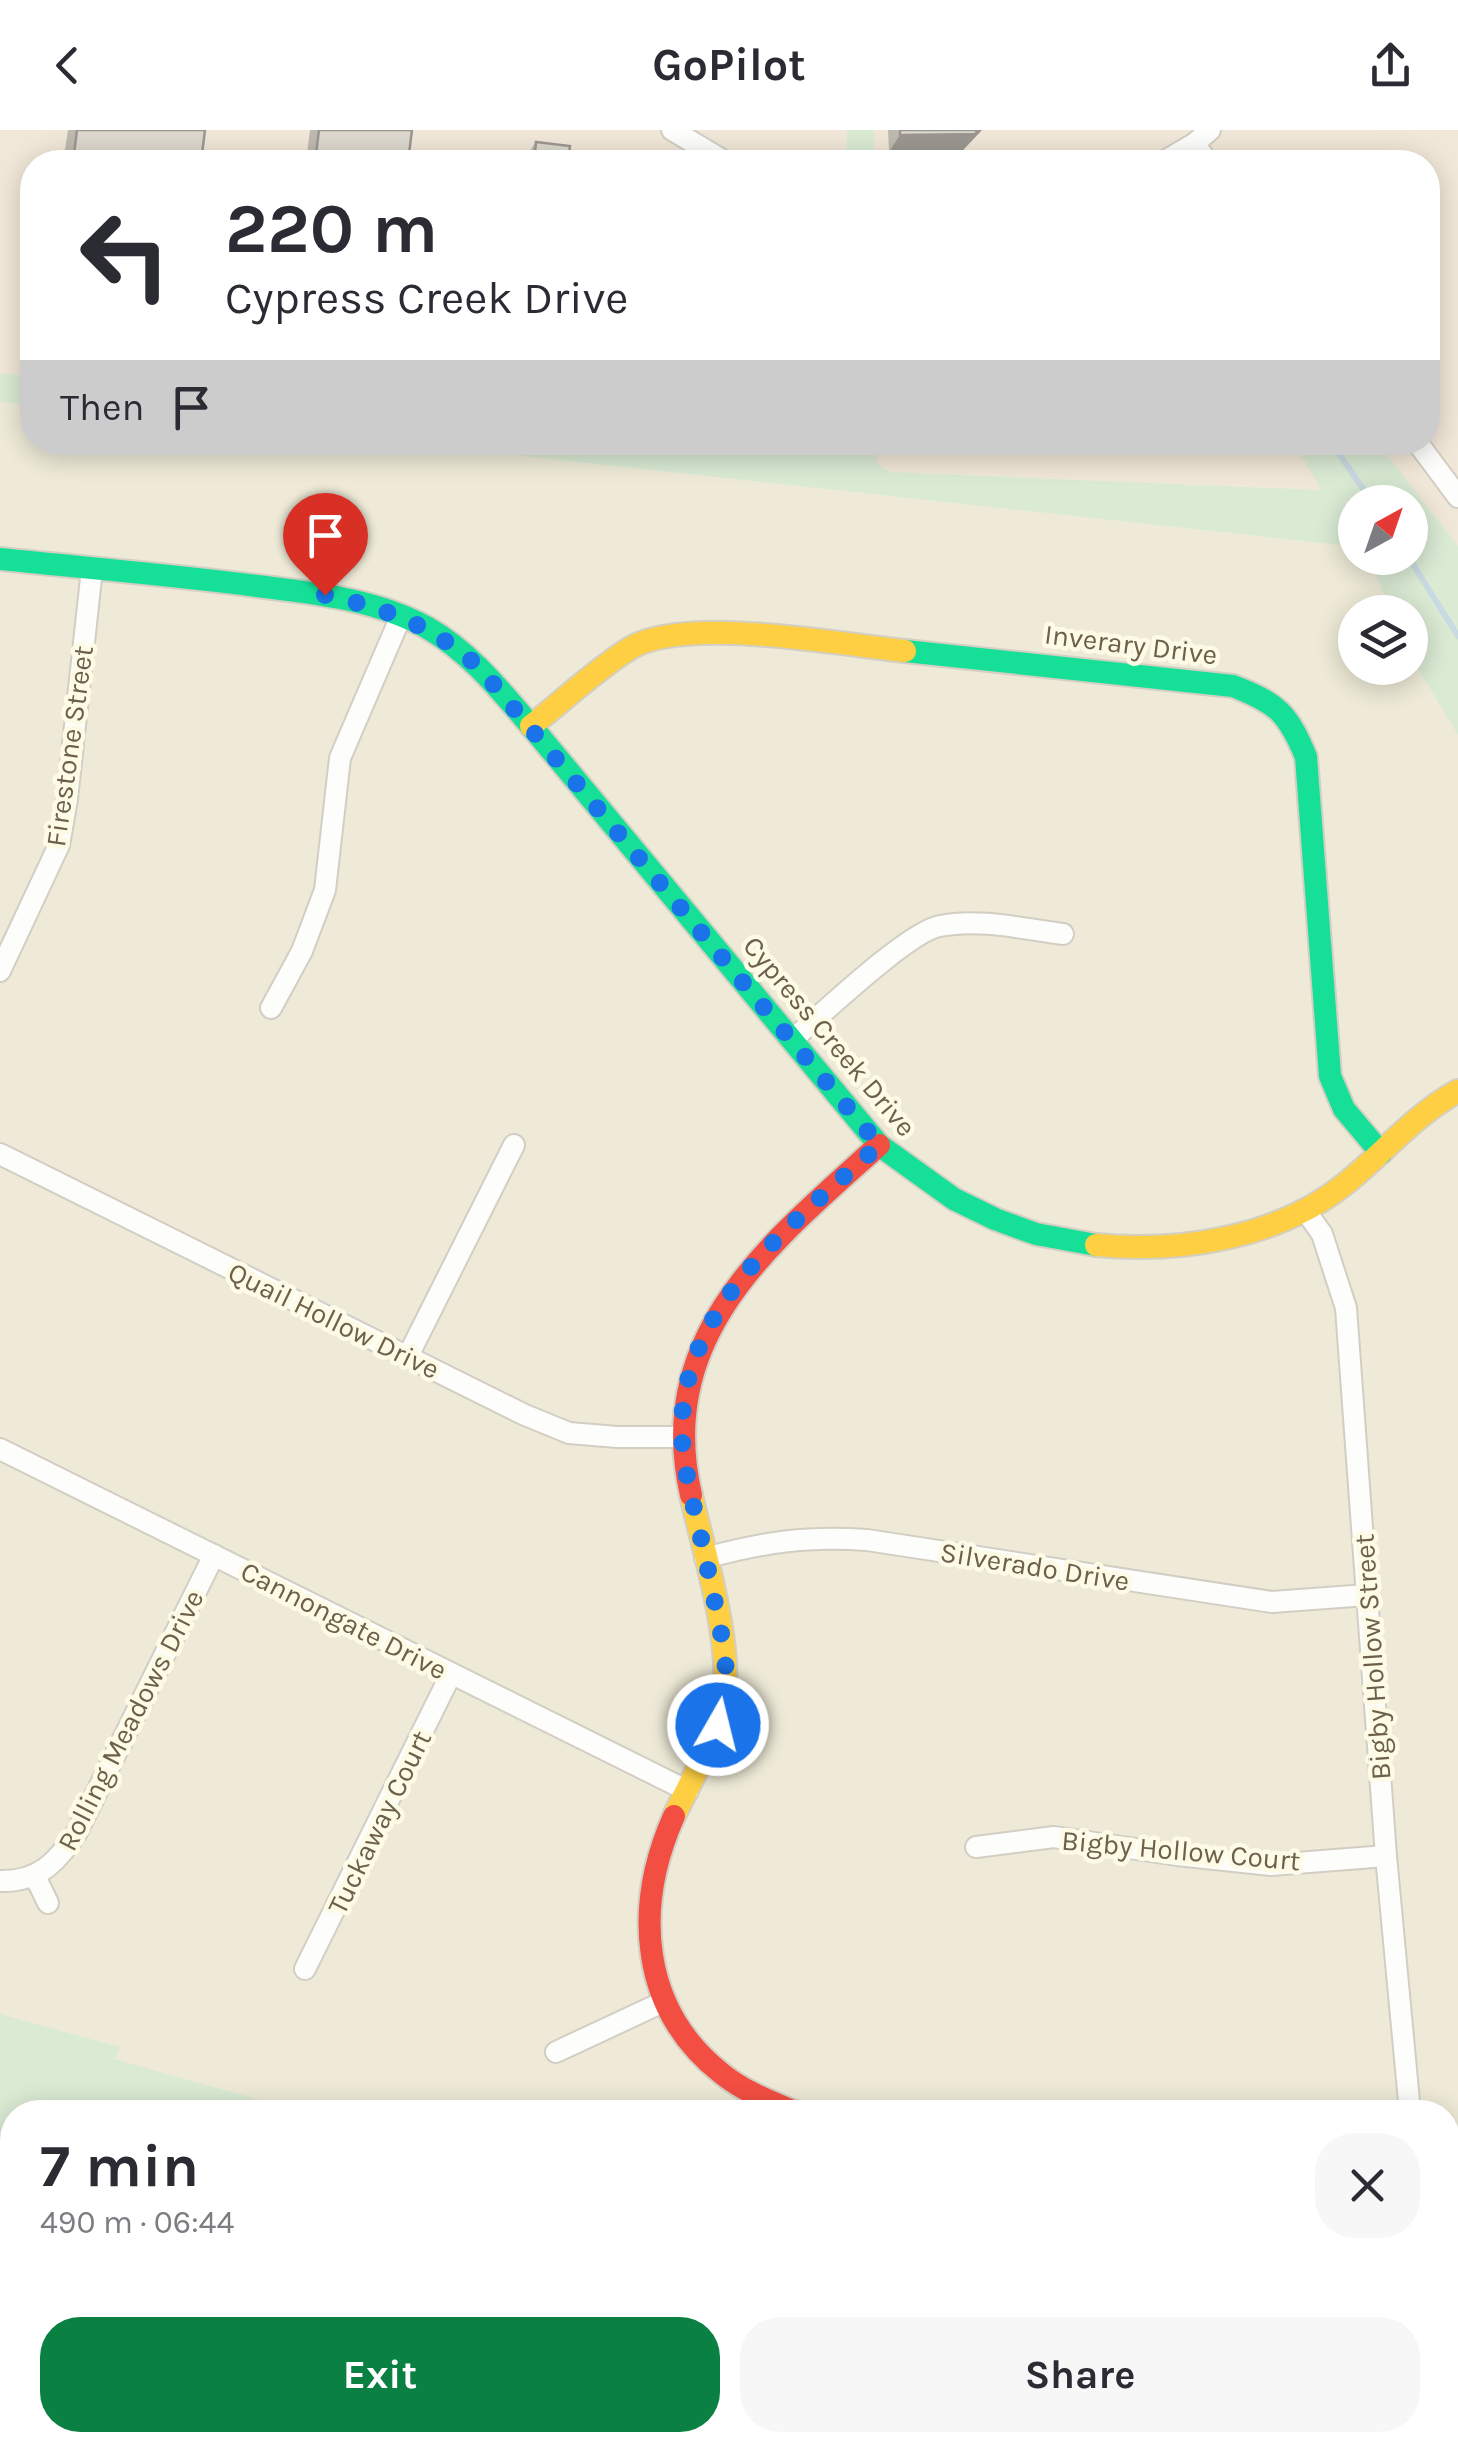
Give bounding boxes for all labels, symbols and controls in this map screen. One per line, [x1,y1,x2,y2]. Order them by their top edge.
icon: back [40,38,95,93]
icon: share [1363,38,1418,93]
text: GoPilot [652,39,806,91]
text: 220 m [225,188,438,270]
icon: left [60,190,190,320]
text: Cypress Creek Drive [225,272,628,324]
icon: arrive [164,380,219,435]
text: Then [60,385,144,430]
north arrow [1338,485,1428,575]
map controls [1338,485,1428,685]
pin [283,493,368,596]
icon: arrive [298,508,353,563]
button: layers [1338,595,1428,685]
street label: Inverary Drive [1043,618,1219,671]
street label: Firestone Street [39,643,100,849]
street label: Cypress Creek Drive [736,930,923,1143]
street label: Quail Hollow Drive [223,1255,445,1386]
street label: Bigby Hollow Street [1347,1533,1398,1781]
street label: Silverado Drive [938,1535,1132,1598]
street label: Cannongate Drive [235,1554,452,1687]
street label: Rolling Meadows Drive [50,1584,211,1856]
position arrow [666,1673,770,1777]
street label: Tuckaway Court [321,1725,438,1919]
street label: Bigby Hollow Court [1060,1824,1302,1877]
text: 7 min [40,2131,199,2201]
button: close [1315,2133,1420,2238]
text: 490 m · 06:44 [40,2204,234,2241]
button: Exit [40,2317,720,2432]
button: Share [740,2317,1420,2432]

